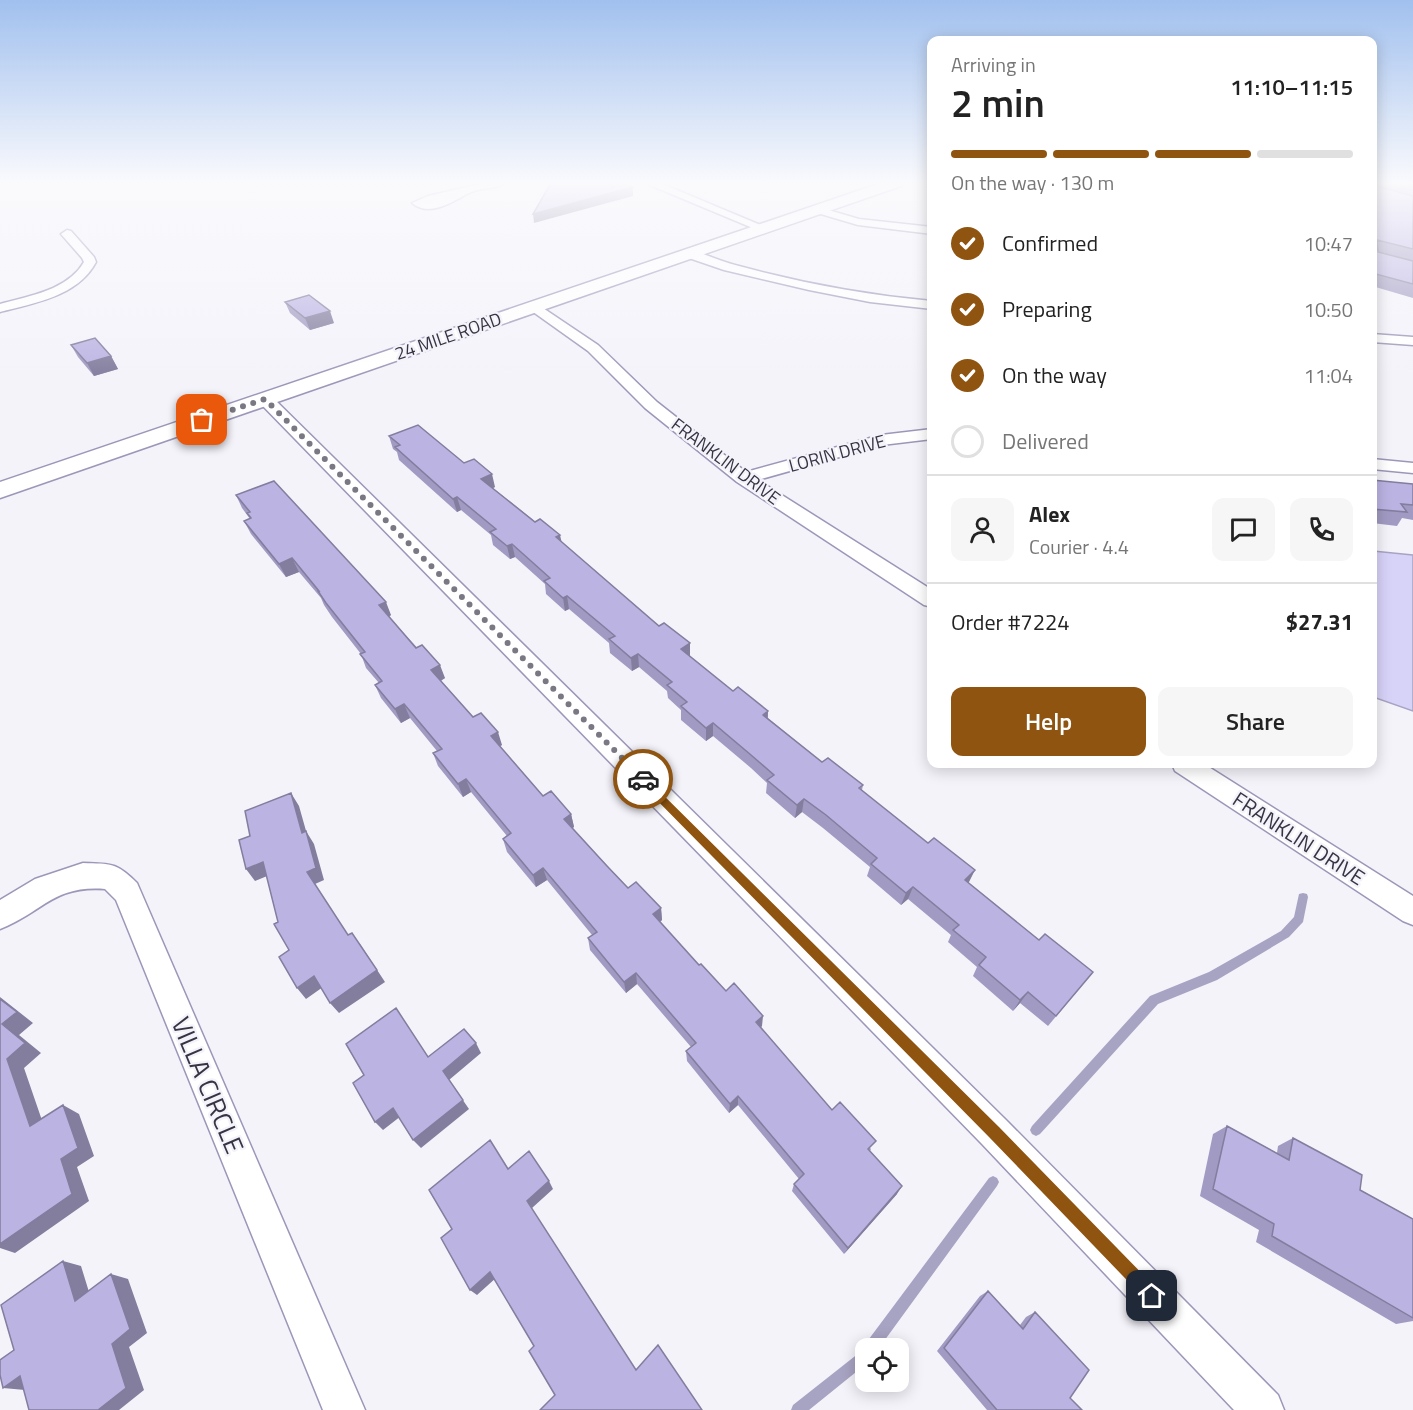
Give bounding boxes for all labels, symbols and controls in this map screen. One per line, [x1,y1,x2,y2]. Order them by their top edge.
text: Arriving in [951,49,1036,80]
text: 11:10–11:15 [1230,70,1353,104]
text: 2 min [951,73,1045,132]
text: On the way · 130 m [951,167,1114,198]
text: Confirmed [1002,226,1098,260]
icon: check [951,227,984,260]
text: 10:47 [1304,228,1353,259]
text: Preparing [1002,292,1092,326]
icon: check [951,293,984,326]
text: 10:50 [1304,294,1353,325]
street label: 24 MILE ROAD [391,305,505,367]
text: On the way [1002,358,1107,392]
icon: check [951,359,984,392]
text: 11:04 [1304,360,1353,391]
pin [176,394,227,445]
icon: bag [185,403,218,436]
street label: FRANKLIN DRIVE [666,411,786,511]
text: Delivered [1002,424,1089,458]
street label: LORIN DRIVE [786,427,889,479]
text: Alex [1029,497,1070,531]
button: person [951,498,1014,561]
button: chat [1212,498,1275,561]
button: phone [1290,498,1353,561]
text: Courier · 4.4 [1029,531,1129,562]
text: Order #7224 [951,605,1070,639]
text: $27.31 [1286,605,1353,639]
button: Help [951,687,1146,756]
button: Share [1158,687,1353,756]
courier [613,749,673,809]
icon: car [627,763,660,796]
street label: FRANKLIN DRIVE [1227,783,1371,893]
street label: VILLA CIRCLE [162,1011,254,1159]
pin [1126,1270,1177,1321]
icon: home [1135,1279,1168,1312]
map controls [855,1338,909,1392]
button: locate [855,1338,909,1392]

